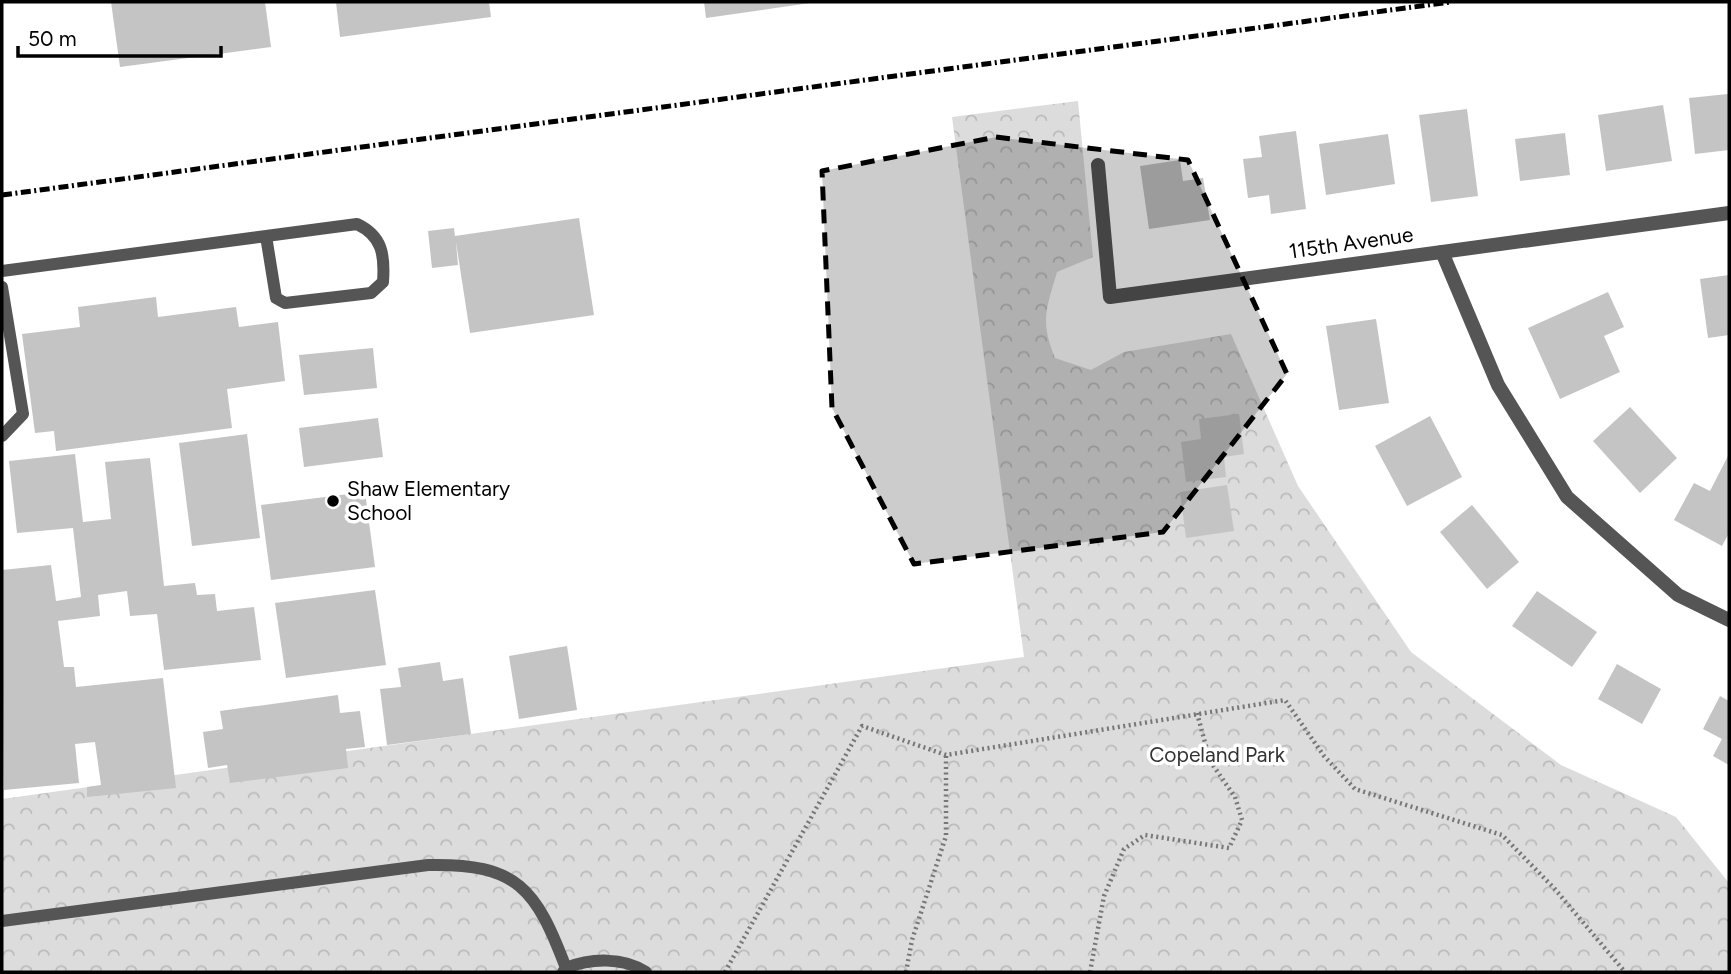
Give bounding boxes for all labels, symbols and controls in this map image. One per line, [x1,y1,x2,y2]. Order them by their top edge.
scale bar [18,14,220,58]
text: 50 m [28,26,77,51]
street label: 115th Avenue [1287,221,1415,264]
place label: Shaw Elementary School [347,476,510,525]
marker: Shaw Elementary School [325,493,341,509]
park label: Copeland Park [1149,742,1286,767]

